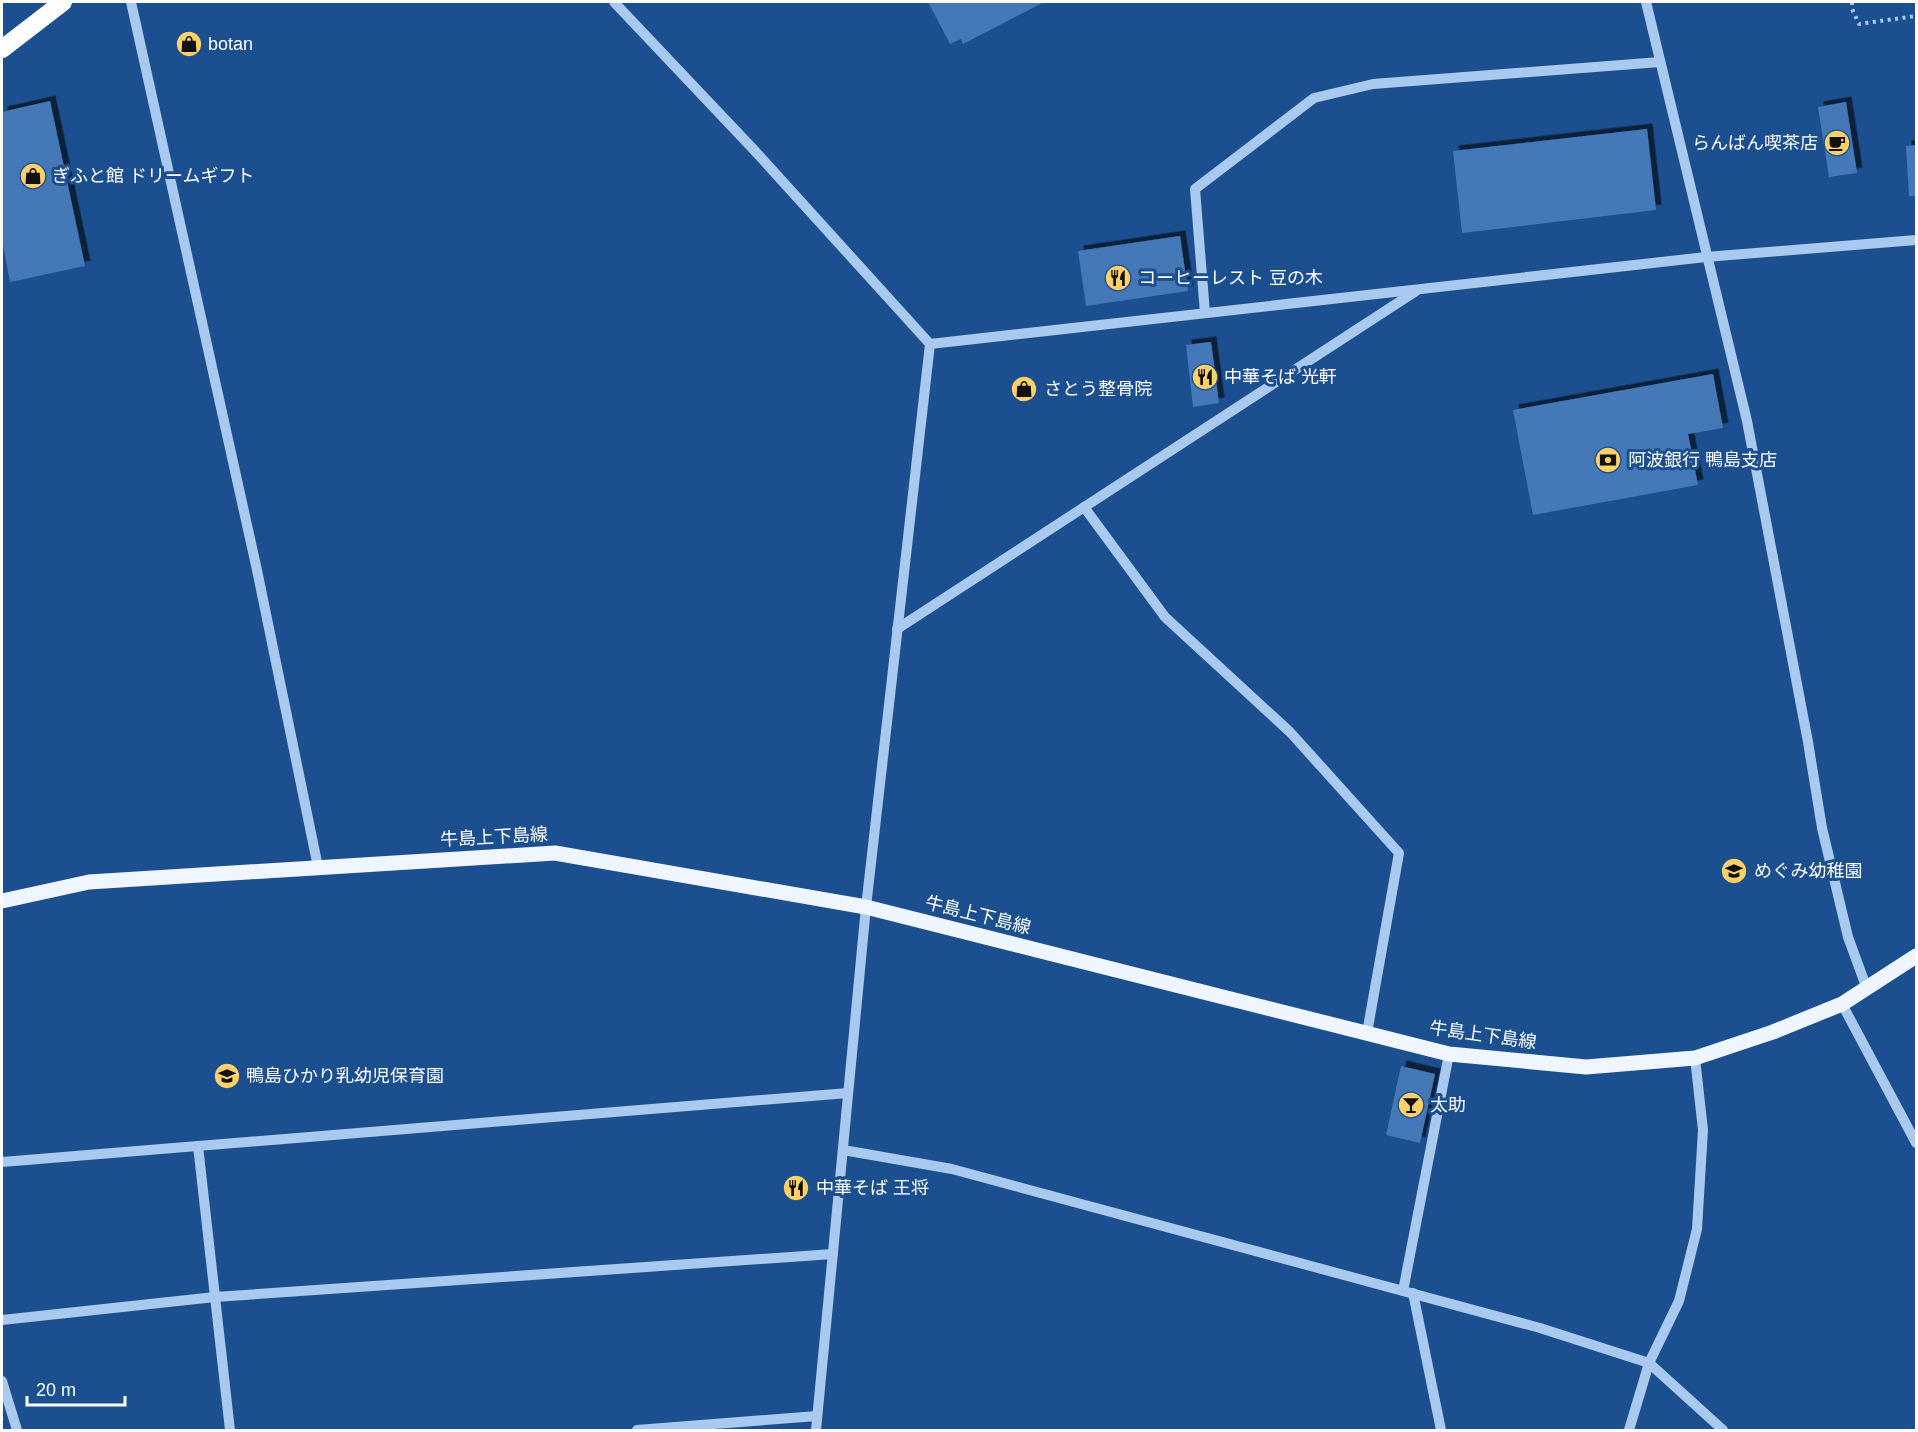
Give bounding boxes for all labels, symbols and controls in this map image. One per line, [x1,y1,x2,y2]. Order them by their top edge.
shop icon: botan [174,29,204,59]
place label: botan [208,34,253,54]
cafe icon: らんばん喫茶店 [1822,128,1852,158]
place label: らんばん喫茶店 [1692,133,1818,153]
shop icon: ぎふと館 ドリームギフト [18,161,48,191]
place label: ぎふと館 ドリームギフト [52,166,254,186]
restaurant icon: コーヒーレスト 豆の木 [1103,263,1133,293]
place label: コーヒーレスト 豆の木 [1138,268,1323,288]
restaurant icon: 中華そば 光軒 [1190,362,1220,392]
place label: 中華そば 光軒 [1224,367,1337,387]
shop icon: さとう整骨院 [1009,374,1039,404]
place label: さとう整骨院 [1044,379,1152,399]
bank icon: 阿波銀行 鴨島支店 [1593,445,1623,475]
place label: 阿波銀行 鴨島支店 [1628,450,1777,470]
street label: 牛島上下島線 [440,824,548,850]
school or university icon: めぐみ幼稚園 [1719,856,1749,886]
place label: めぐみ幼稚園 [1754,861,1863,881]
street label: 牛島上下島線 [923,892,1033,938]
street label: 牛島上下島線 [1428,1018,1538,1052]
school or university icon: 鴨島ひかり乳幼児保育園 [212,1061,242,1091]
place label: 鴨島ひかり乳幼児保育園 [246,1066,444,1086]
bar icon: 太助 [1396,1090,1426,1120]
place label: 太助 [1430,1095,1466,1115]
restaurant icon: 中華そば 王将 [781,1173,811,1203]
place label: 中華そば 王将 [816,1178,929,1198]
scale bar [27,1369,124,1407]
text: 20 m [36,1380,76,1400]

